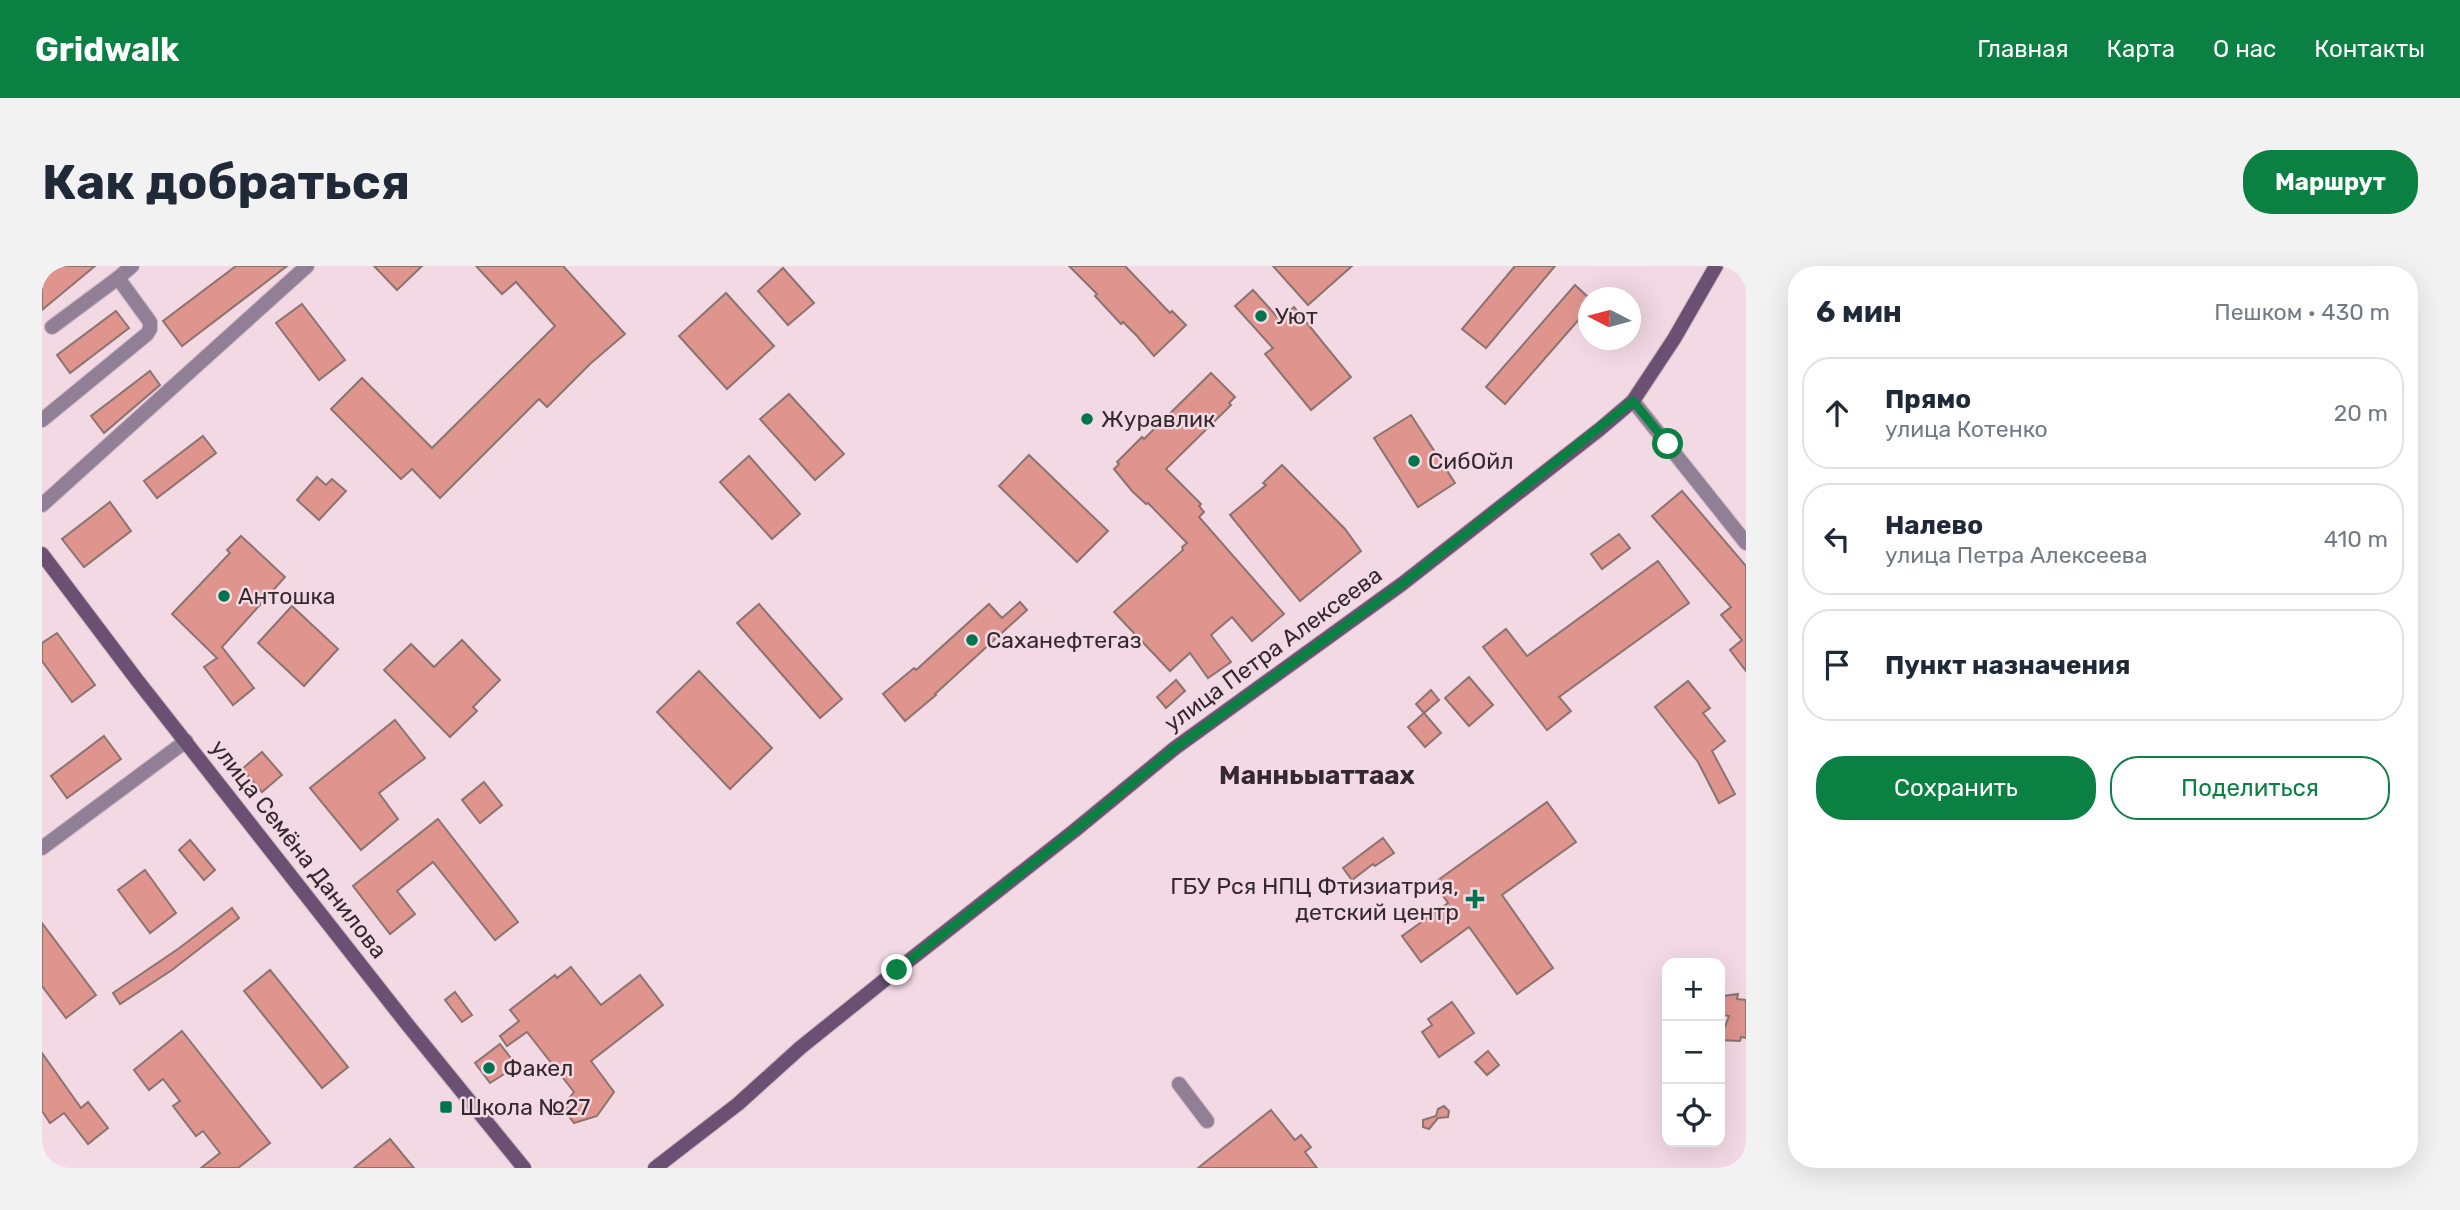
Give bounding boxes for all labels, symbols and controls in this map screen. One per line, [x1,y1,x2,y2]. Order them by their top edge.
text: Gridwalk [35,30,179,69]
text: Главная [1977,35,2069,63]
text: Карта [2107,35,2175,63]
text: О нас [2213,35,2276,63]
text: Контакты [2314,35,2425,63]
button: Маршрут [2243,150,2418,214]
text: Как добраться [42,153,410,211]
north arrow [1578,287,1641,350]
text: 6 мин [1816,294,1902,330]
text: Пешком · 430 m [2214,298,2390,326]
place label: Уют [1275,302,1318,330]
marker: Уют [1253,308,1269,324]
text: Прямо [1885,384,1971,415]
icon: ahead [1818,394,1856,432]
text: 20 m [2334,399,2388,427]
place label: Журавлик [1101,405,1215,433]
marker: Журавлик [1079,411,1095,427]
text: улица Котенко [1885,415,2048,443]
route start [1652,428,1683,459]
place label: СибОйл [1428,447,1514,475]
marker: СибОйл [1406,453,1422,469]
text: Налево [1885,510,1983,541]
icon: left [1818,520,1856,558]
text: 410 m [2324,525,2388,553]
text: улица Петра Алексеева [1885,541,2147,569]
street label: улица Петра Алексеева [1159,561,1387,737]
place label: Антошка [238,582,336,610]
marker: Антошка [216,588,232,604]
place label: Саханефтегаз [986,626,1142,654]
marker: Саханефтегаз [964,632,980,648]
icon: arrive [1818,646,1856,684]
text: Пункт назначения [1885,650,2130,681]
street label: улица Семёна Данилова [205,734,393,964]
button: Сохранить [1816,756,2096,820]
button: Поделиться [2110,756,2390,820]
district label: Манньыаттаах [1219,760,1415,791]
place label: ГБУ Рся НПЦ Фтизиатрия, детский центр [1170,872,1459,926]
marker: ГБУ Рся НПЦ Фтизиатрия, детский центр [1465,889,1485,909]
route end [881,954,912,985]
map controls [1662,958,1725,1147]
button: + [1662,958,1725,1021]
button: − [1662,1021,1725,1084]
place label: Факел [503,1054,573,1082]
marker: Факел [481,1060,497,1076]
button: locate [1662,1084,1725,1147]
place label: Школа №27 [460,1093,591,1121]
marker: Школа №27 [438,1099,454,1115]

